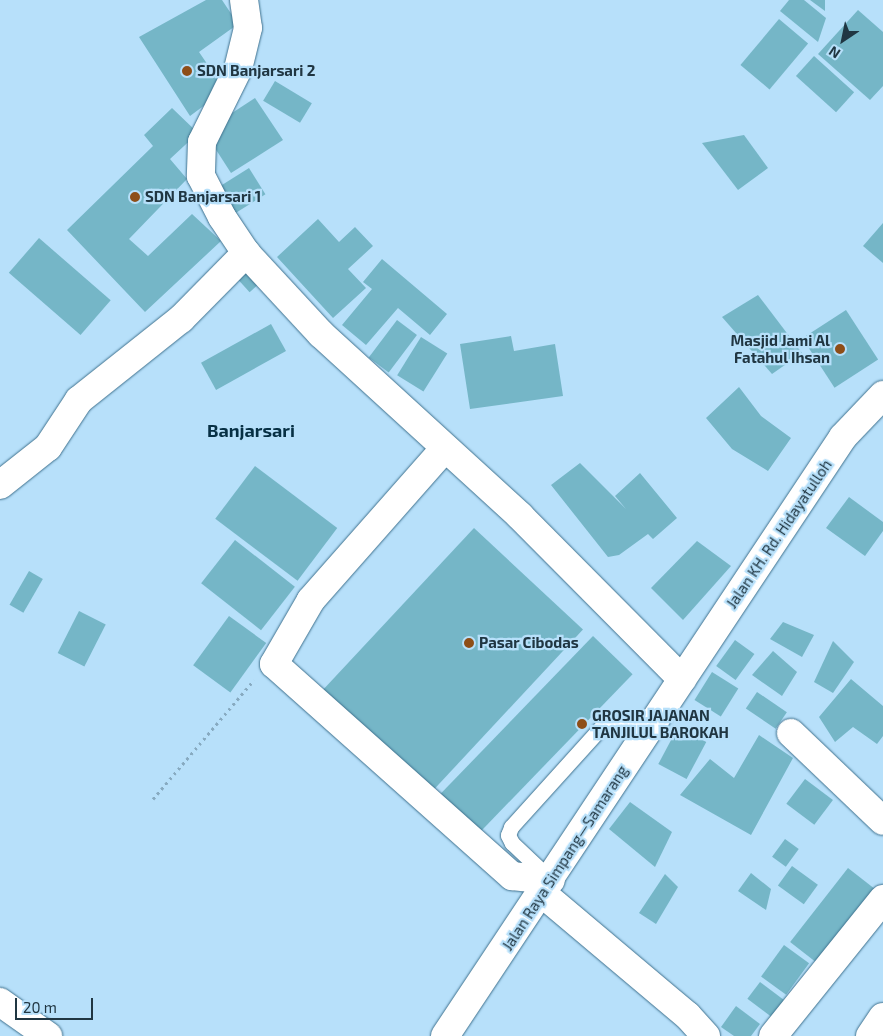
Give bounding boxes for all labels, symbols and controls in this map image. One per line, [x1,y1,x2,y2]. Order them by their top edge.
north arrow [818,15,868,65]
text: N [825,43,843,63]
place label: SDN Banjarsari 2 [197,62,315,80]
marker: SDN Banjarsari 2 [181,65,193,77]
place label: SDN Banjarsari 1 [145,188,261,206]
marker: SDN Banjarsari 1 [129,191,141,203]
place label: Masjid Jami Al Fatahul Ihsan [730,331,830,366]
marker: Masjid Jami Al Fatahul Ihsan [834,343,846,355]
district label: Banjarsari [207,419,295,441]
street label: Jalan KH. Rd. Hidayatulloh [722,456,836,612]
place label: Pasar Cibodas [479,634,579,652]
marker: Pasar Cibodas [463,637,475,649]
place label: GROSIR JAJANAN TANJILUL BAROKAH [592,706,729,741]
marker: GROSIR JAJANAN TANJILUL BAROKAH [576,718,588,730]
street label: Jalan Raya Simpang—Samarang [498,762,632,954]
scale bar [18,988,95,1020]
text: 20 m [23,998,57,1016]

